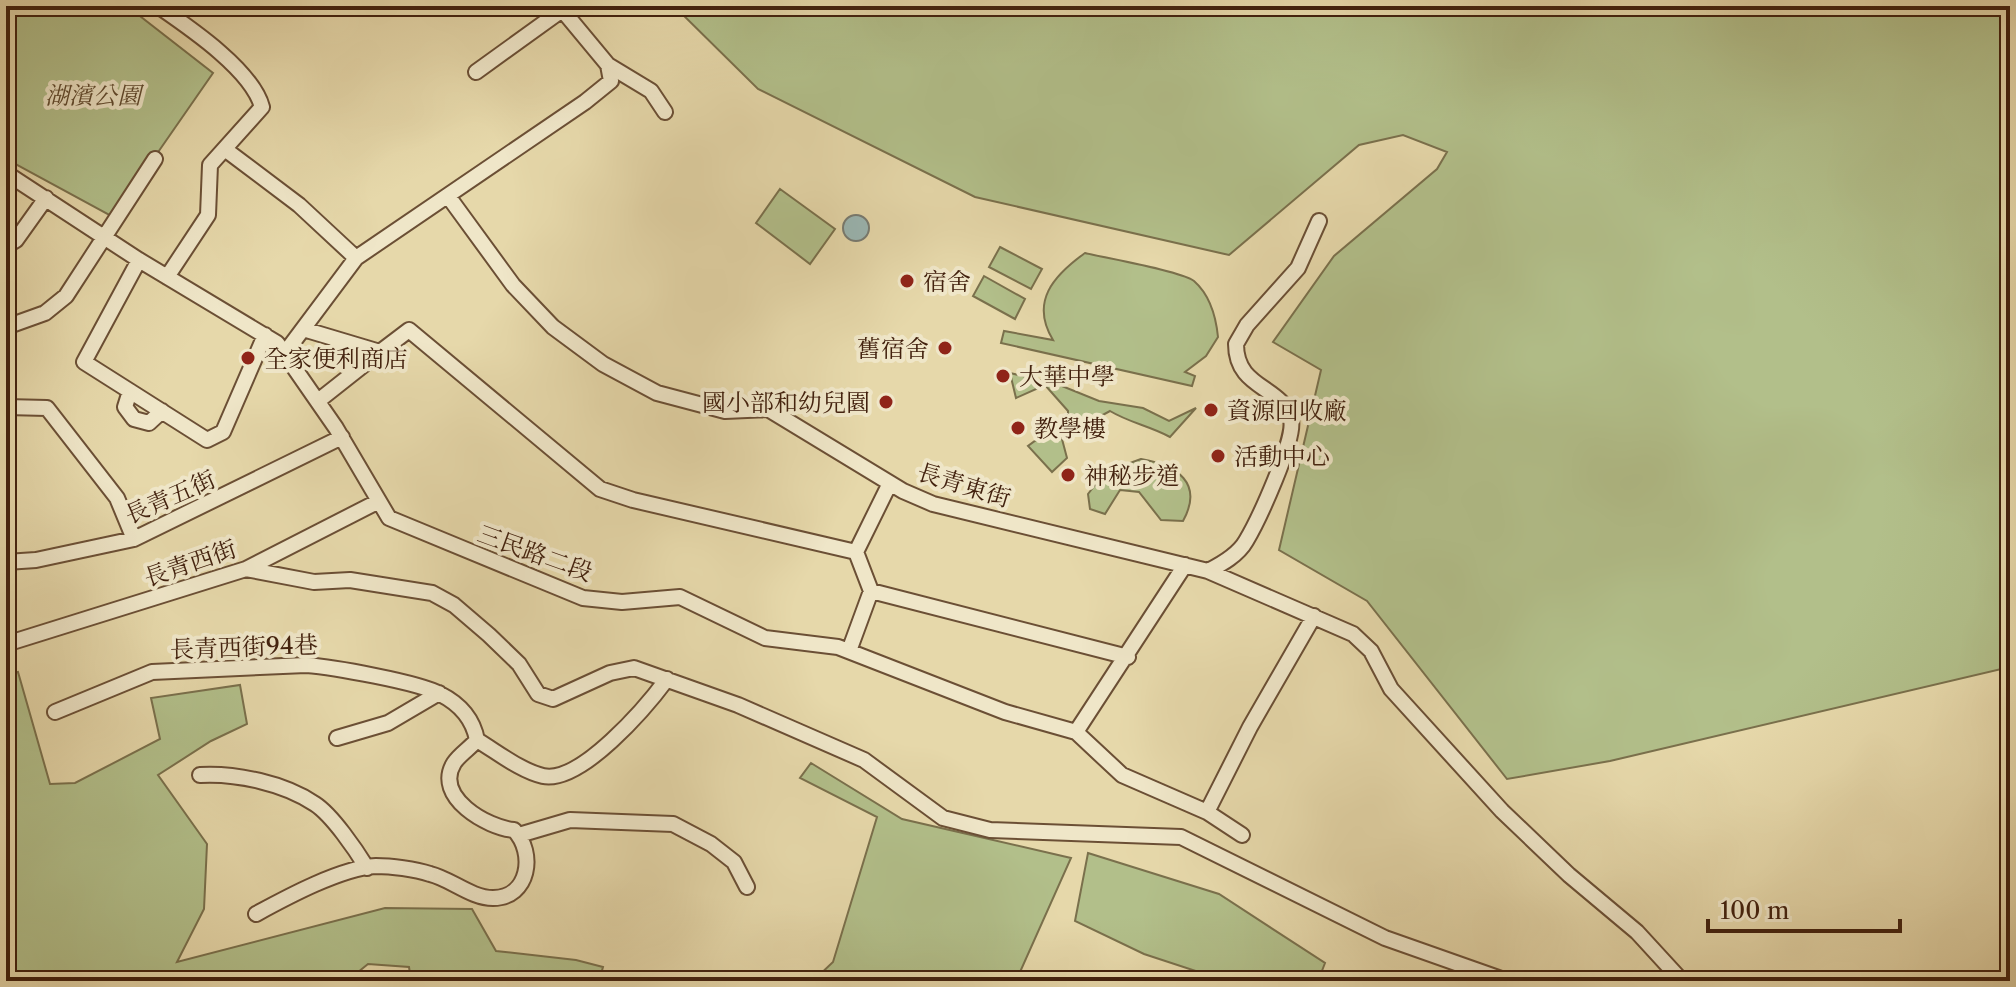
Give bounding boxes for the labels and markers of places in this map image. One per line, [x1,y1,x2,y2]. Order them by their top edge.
place label: 宿舍 [923,267,971,296]
marker: 宿舍 [898,272,916,290]
place label: 舊宿舍 [857,334,929,363]
marker: 舊宿舍 [936,339,954,357]
place label: 全家便利商店 [264,344,408,373]
marker: 全家便利商店 [239,349,257,367]
place label: 大華中學 [1019,362,1115,391]
marker: 大華中學 [994,367,1012,385]
place label: 國小部和幼兒園 [702,388,870,417]
marker: 國小部和幼兒園 [877,393,895,411]
place label: 資源回收廠 [1227,396,1347,425]
marker: 資源回收廠 [1202,401,1220,419]
place label: 教學樓 [1034,414,1106,443]
marker: 教學樓 [1009,419,1027,437]
place label: 活動中心 [1234,442,1330,471]
marker: 活動中心 [1209,447,1227,465]
place label: 神秘步道 [1084,461,1180,490]
marker: 神秘步道 [1059,466,1077,484]

